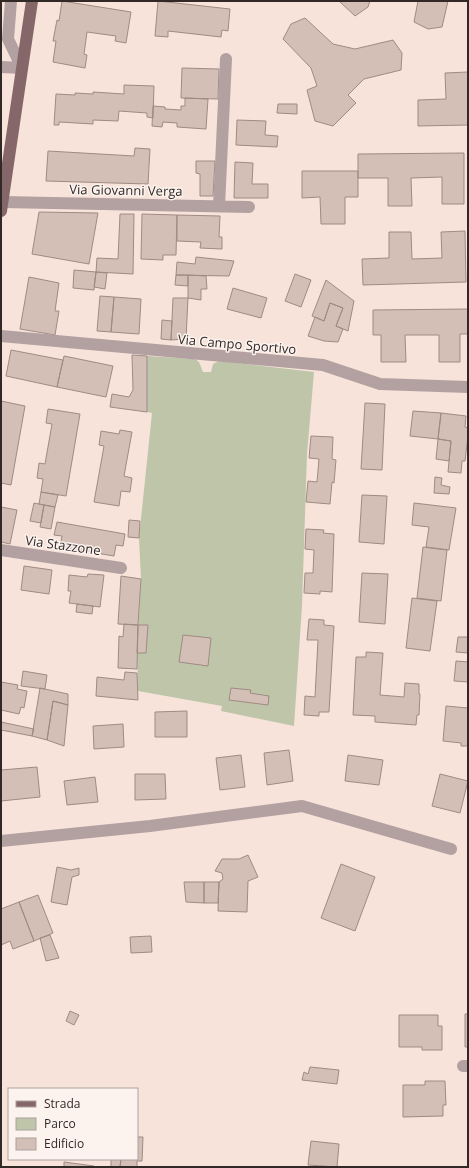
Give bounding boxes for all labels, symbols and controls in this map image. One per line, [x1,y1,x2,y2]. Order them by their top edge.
street label: Via Giovanni Verga [69,180,183,200]
street label: Via Campo Sportivo [177,330,297,358]
street label: Via Stazzone [24,531,102,559]
legend [8,1088,138,1160]
text: Strada [44,1095,80,1112]
text: Parco [44,1115,76,1132]
text: Edificio [44,1135,84,1152]

